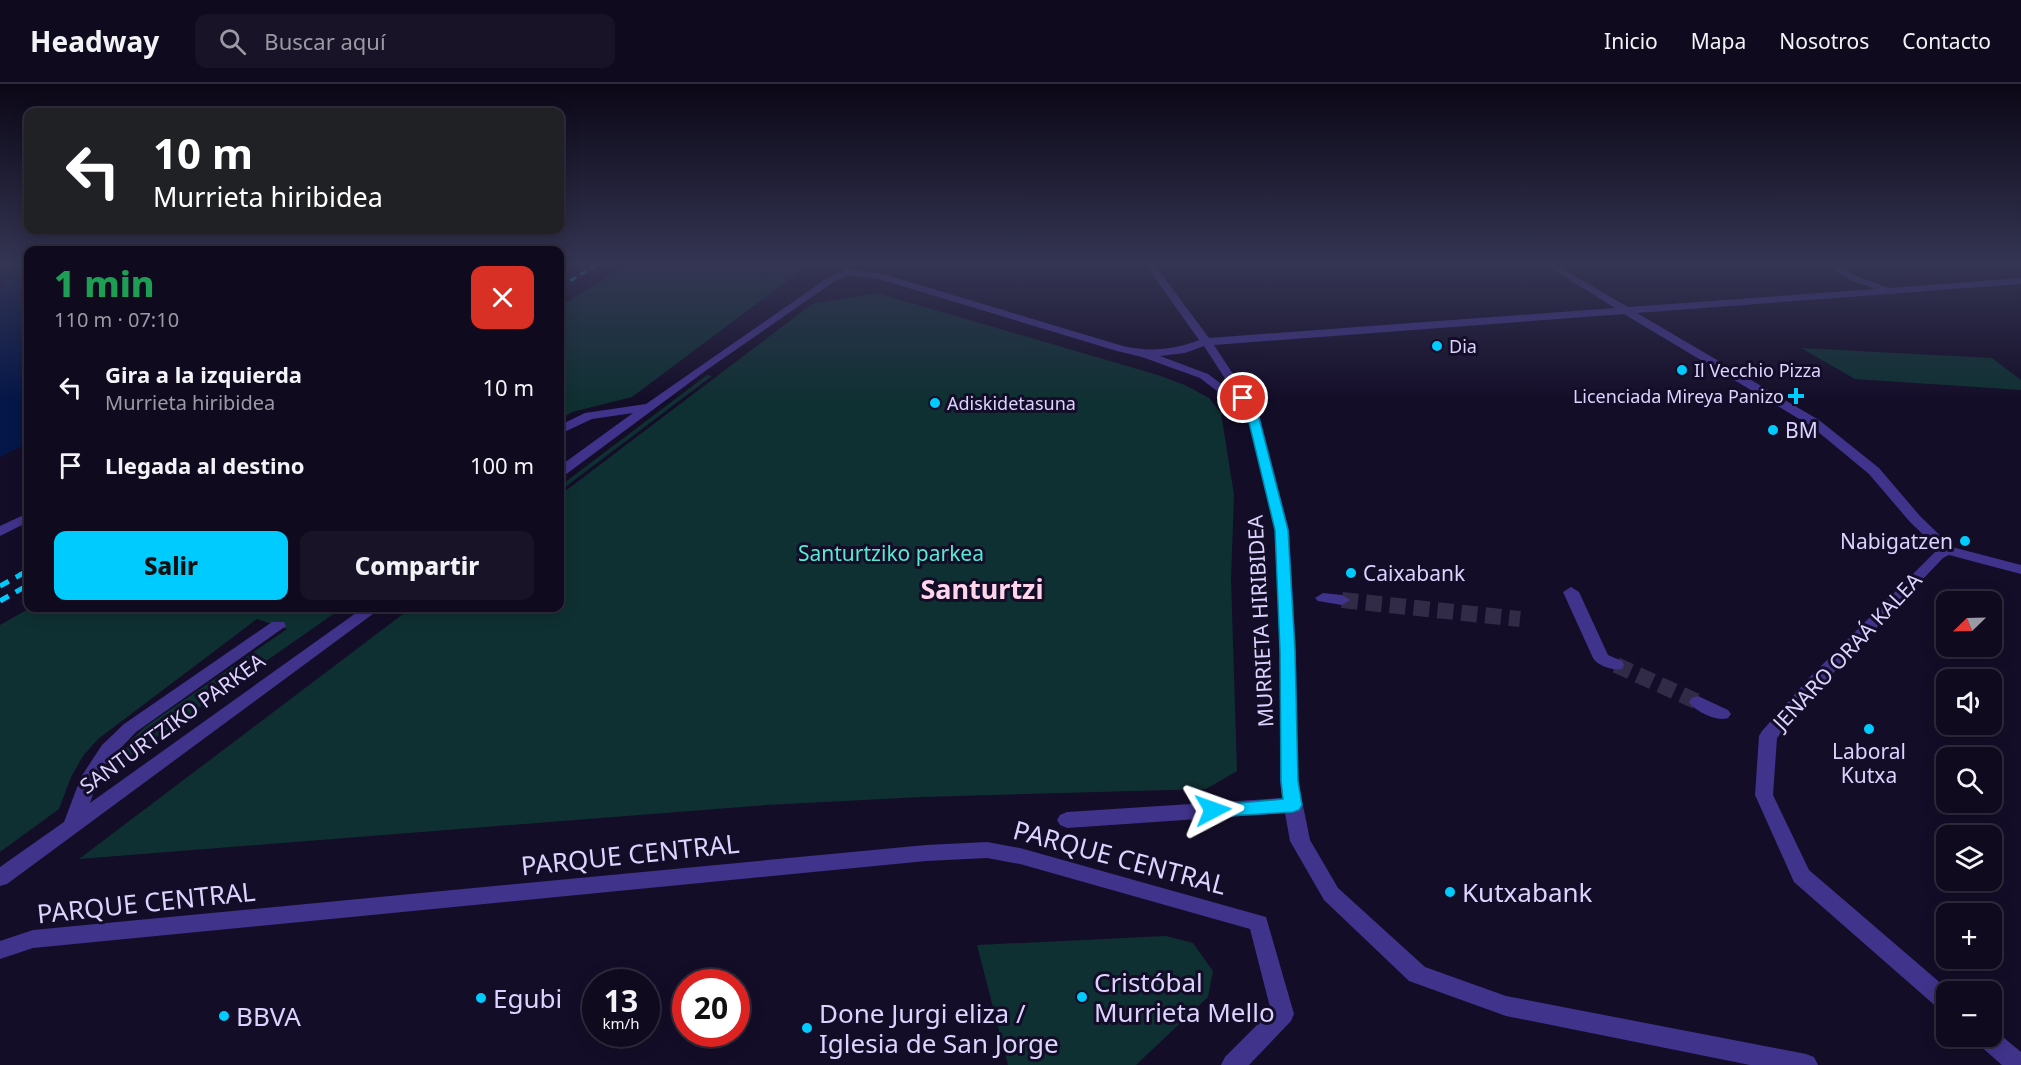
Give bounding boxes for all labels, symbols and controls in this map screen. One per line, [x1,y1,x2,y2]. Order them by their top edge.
search box [195,14,615,68]
text: Headway [30,22,159,60]
icon: search [216,25,249,58]
text: Buscar aquí [264,26,386,56]
text: Inicio [1604,27,1658,55]
text: Mapa [1691,27,1746,55]
text: Nosotros [1779,27,1869,55]
text: Contacto [1902,27,1991,55]
text: 10 m [153,124,253,181]
icon: left [54,132,132,210]
text: Murrieta hiribidea [153,178,383,215]
text: 1 min [54,259,155,308]
button: close [471,266,534,329]
text: 110 m · 07:10 [54,306,179,333]
place label: Dia [1449,334,1477,358]
marker: Dia [1430,339,1444,353]
place label: Il Vecchio Pizza [1694,358,1821,382]
text: Gira a la izquierda [105,359,302,389]
marker: Il Vecchio Pizza [1675,363,1689,377]
icon: left [54,371,87,404]
text: 10 m [483,372,534,402]
pin [1217,372,1268,423]
icon: arrive [1226,381,1259,414]
place label: Licenciada Mireya Panizo [1573,384,1784,408]
text: Murrieta hiribidea [105,389,275,416]
marker: Licenciada Mireya Panizo [1789,389,1803,403]
place label: Adiskidetasuna [947,391,1076,415]
marker: Adiskidetasuna [928,396,942,410]
place label: BM [1785,416,1818,444]
marker: BM [1766,423,1780,437]
icon: arrive [54,449,87,482]
text: Llegada al destino [105,450,305,480]
text: 100 m [470,450,534,480]
street label: MURRIETA HIRIBIDEA [1240,514,1280,728]
place label: Nabigatzen [1840,527,1953,555]
button: Salir [54,531,288,600]
button: Compartir [300,531,534,600]
marker: Nabigatzen [1958,534,1972,548]
park label: Santurtziko parkea [798,539,984,567]
place label: Caixabank [1363,559,1466,587]
marker: Caixabank [1344,566,1358,580]
street label: JENARO ORAÁ KALEA [1765,566,1928,737]
district label: Santurtzi [920,570,1044,607]
north arrow [1936,591,2002,657]
map controls [1936,591,2002,1047]
street label: SANTURTZIKO PARKEA [74,646,271,800]
button: sound [1936,669,2002,735]
marker: Laboral Kutxa [1862,722,1876,736]
place label: Laboral Kutxa [1832,737,1906,789]
button: search [1936,747,2002,813]
position arrow [1181,778,1245,842]
street label: PARQUE CENTRAL [1009,811,1231,903]
street label: PARQUE CENTRAL [519,825,741,883]
button: layers [1936,825,2002,891]
street label: PARQUE CENTRAL [35,873,257,931]
place label: Kutxabank [1462,874,1593,910]
marker: Kutxabank [1443,885,1457,899]
button: + [1936,903,2002,969]
place label: Cristóbal Murrieta Mello [1094,964,1275,1030]
speed limit sign: 20 [672,969,750,1047]
place label: Egubi [493,980,562,1016]
text: 13 [604,980,638,1021]
button: − [1936,981,2002,1047]
marker: Cristóbal Murrieta Mello [1075,990,1089,1004]
marker: Egubi [474,991,488,1005]
place label: Done Jurgi eliza / Iglesia de San Jorge [819,995,1059,1061]
place label: BBVA [236,998,301,1034]
marker: BBVA [217,1009,231,1023]
text: km/h [603,1013,639,1033]
marker: Done Jurgi eliza / Iglesia de San Jorge [800,1021,814,1035]

